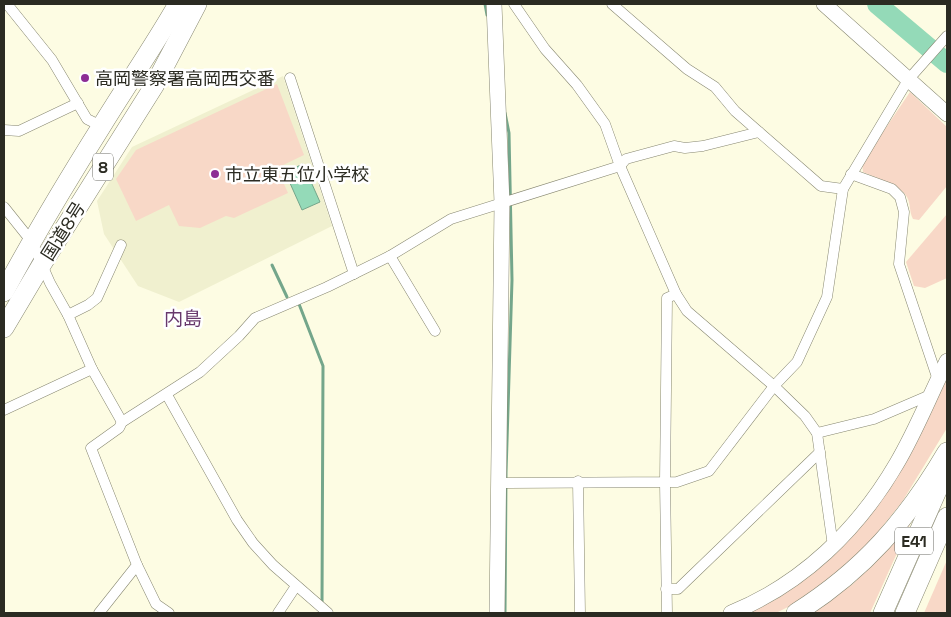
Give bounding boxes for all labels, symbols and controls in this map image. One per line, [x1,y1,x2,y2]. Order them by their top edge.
place label: 高岡警察署高岡西交番 [95,67,275,90]
marker: 高岡警察署高岡西交番 [79,72,91,84]
road number: 8 [93,154,113,180]
place label: 市立東五位小学校 [225,163,369,186]
marker: 市立東五位小学校 [209,168,221,180]
street label: 国道8号 [36,197,90,265]
district label: 内島 [164,306,202,331]
road number: E41 [895,528,933,554]

